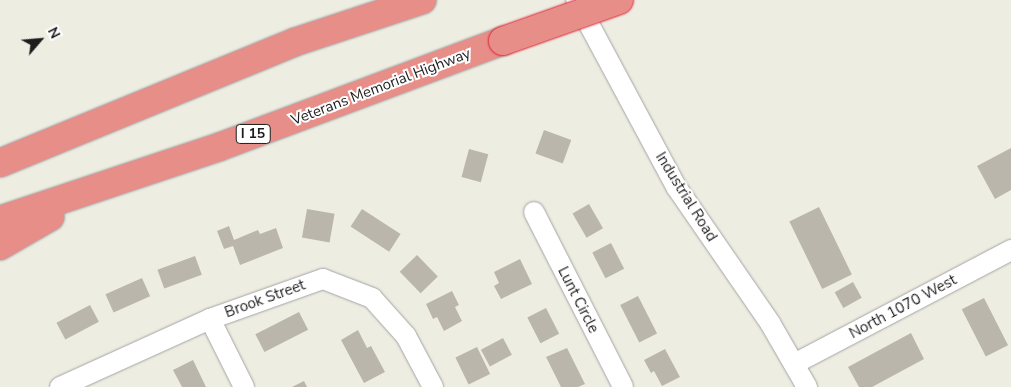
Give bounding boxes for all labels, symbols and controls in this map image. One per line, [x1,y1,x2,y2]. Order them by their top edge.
north arrow [15,15,65,65]
text: N [43,24,65,42]
street label: Veterans Memorial Highway [289,44,473,130]
road number: I 15 [236,122,270,146]
street label: Industrial Road [651,149,721,245]
street label: Lunt Circle [554,264,602,336]
street label: North 1070 West [846,271,960,343]
street label: Brook Street [222,276,308,322]

